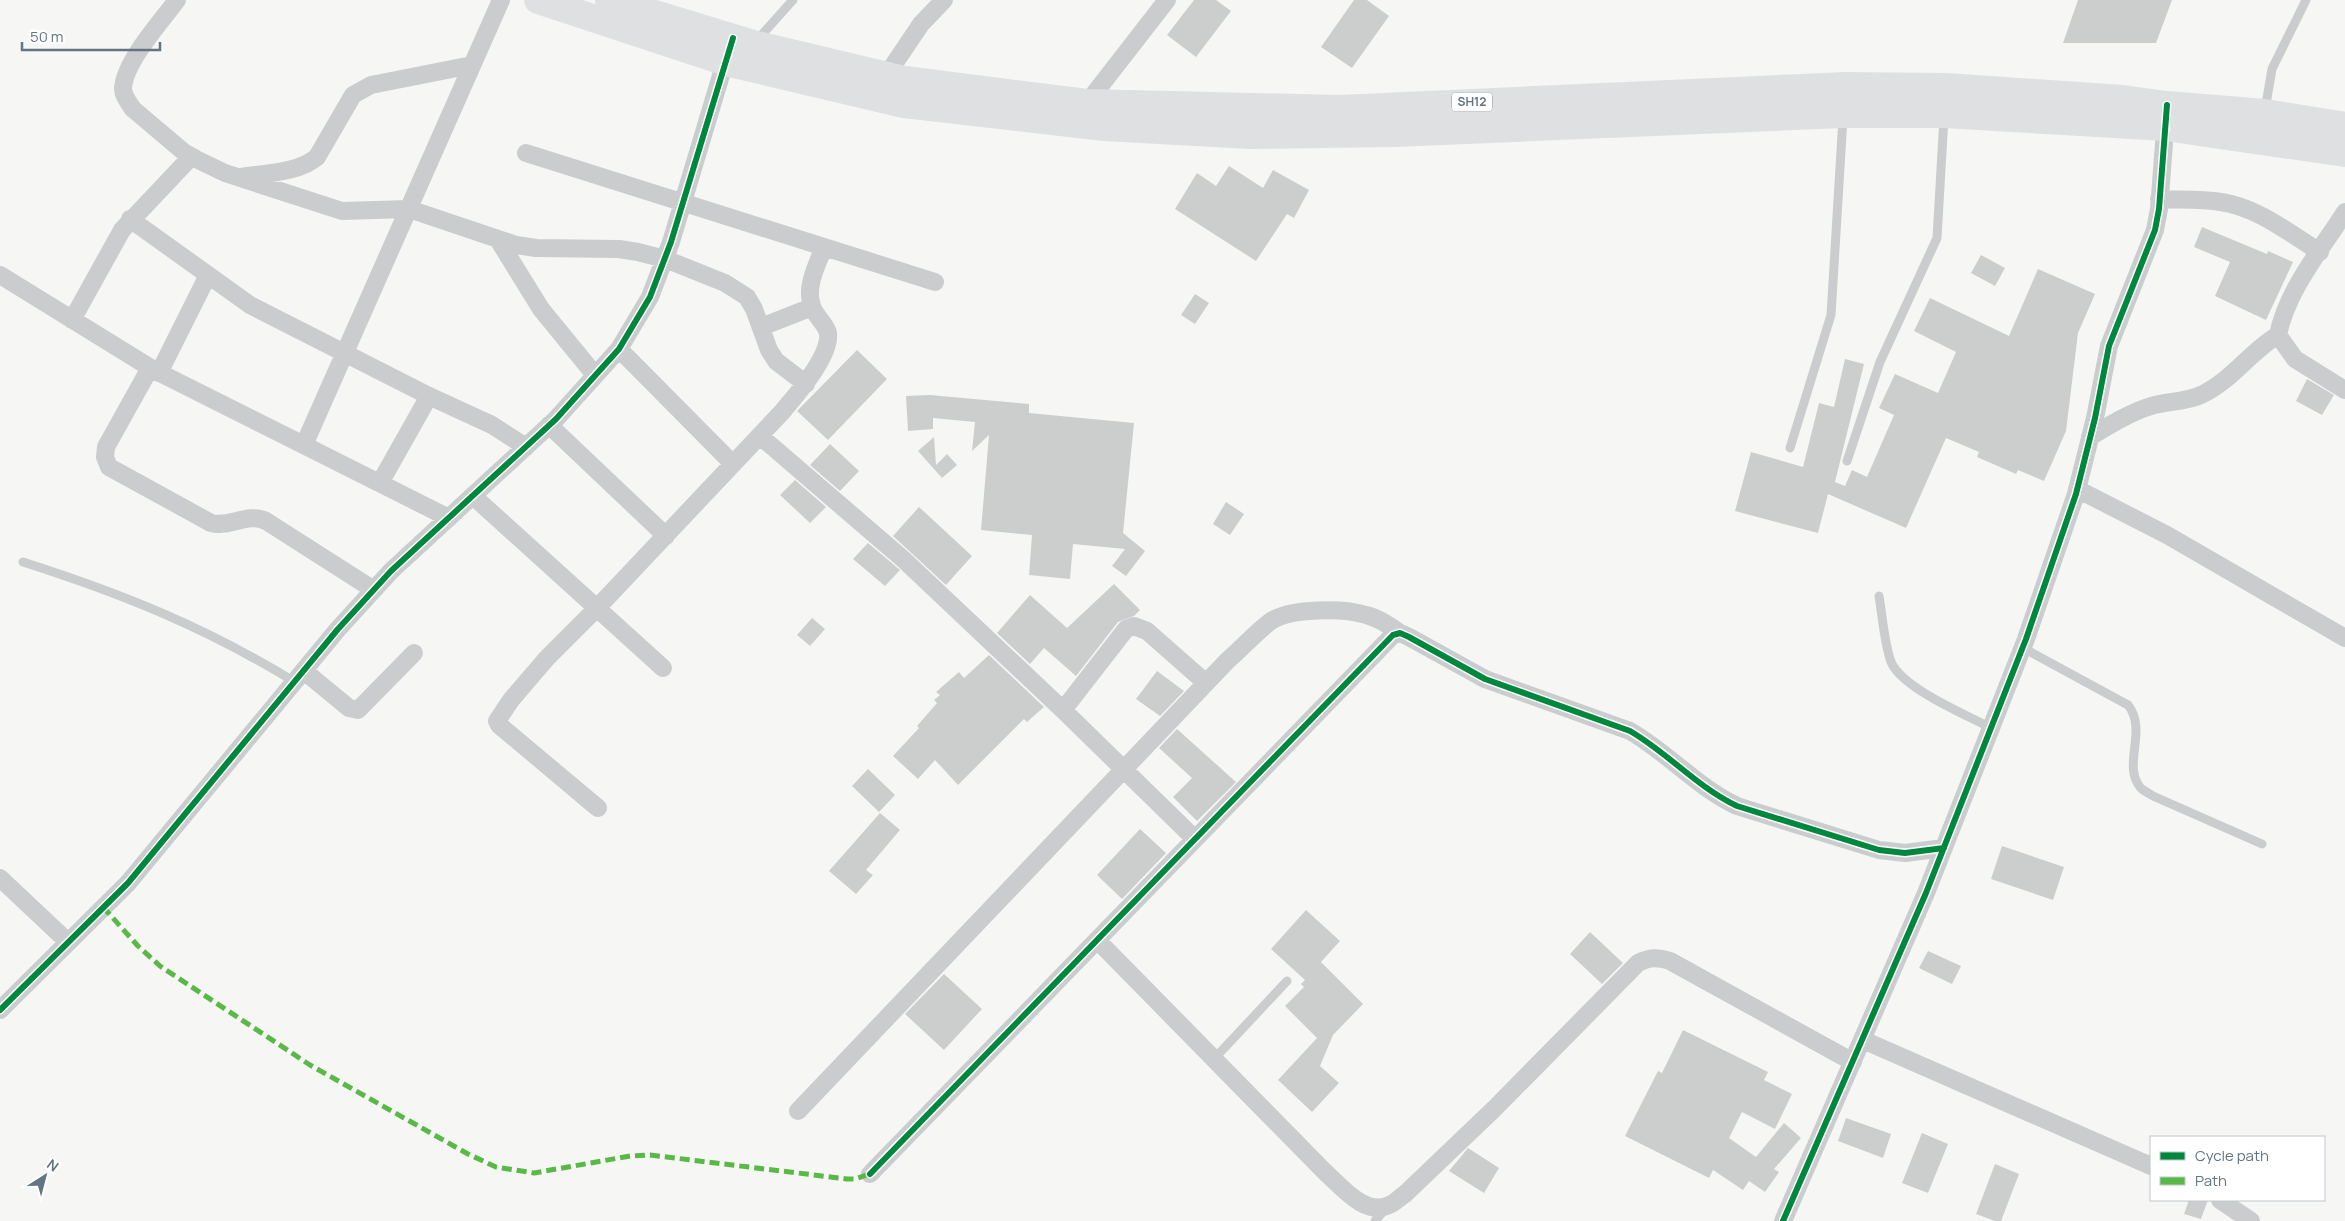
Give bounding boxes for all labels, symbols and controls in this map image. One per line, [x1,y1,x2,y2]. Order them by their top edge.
scale bar [22,20,160,52]
text: 50 m [30,26,64,47]
road number: SH12 [1452,92,1492,111]
legend [2150,1136,2325,1201]
text: Cycle path [2195,1145,2269,1166]
north arrow [20,1151,70,1201]
text: N [43,1154,63,1176]
text: Path [2195,1170,2227,1191]

